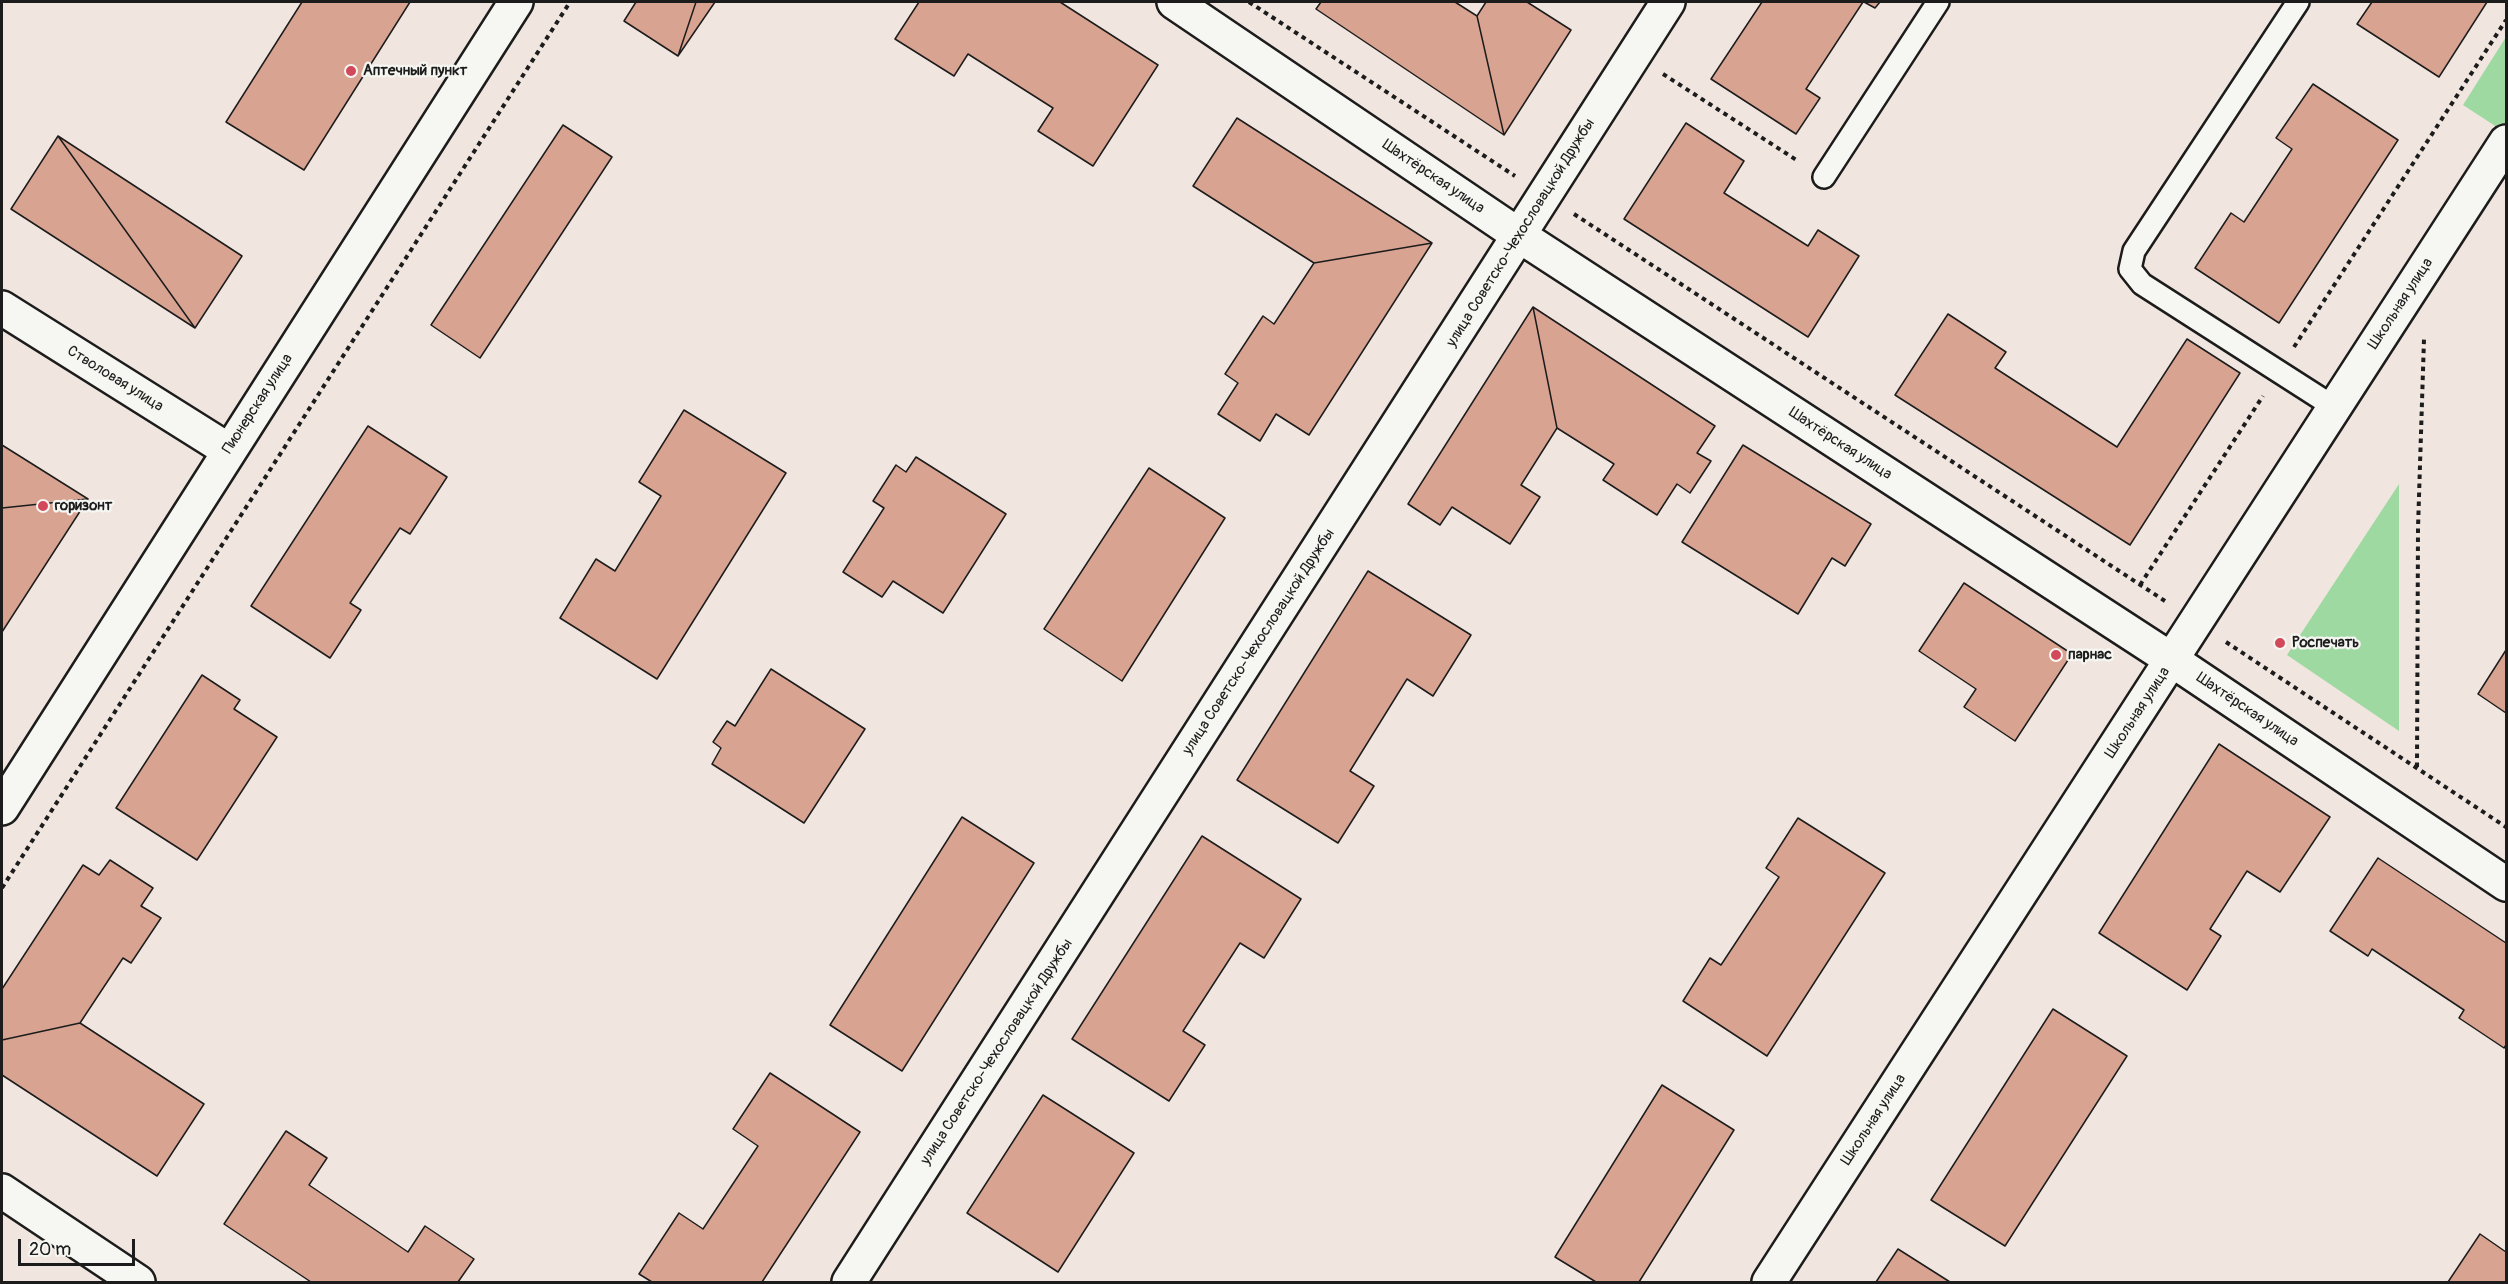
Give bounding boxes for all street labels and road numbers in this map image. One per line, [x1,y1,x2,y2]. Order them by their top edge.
street label: улица Советско-Чехословацкой Дружбы [1443,115,1599,351]
street label: Шахтёрская улица [1378,136,1488,218]
street label: Школьная улица [2365,255,2437,353]
street label: Стволовая улица [64,342,166,416]
street label: Пионерская улица [219,351,297,457]
street label: Шахтёрская улица [1785,404,1895,484]
street label: улица Советско-Чехословацкой Дружбы [1179,526,1339,758]
street label: Школьная улица [2102,664,2174,762]
street label: Шахтёрская улица [2192,669,2302,751]
street label: улица Советско-Чехословацкой Дружбы [917,936,1077,1168]
street label: Школьная улица [1838,1071,1910,1169]

